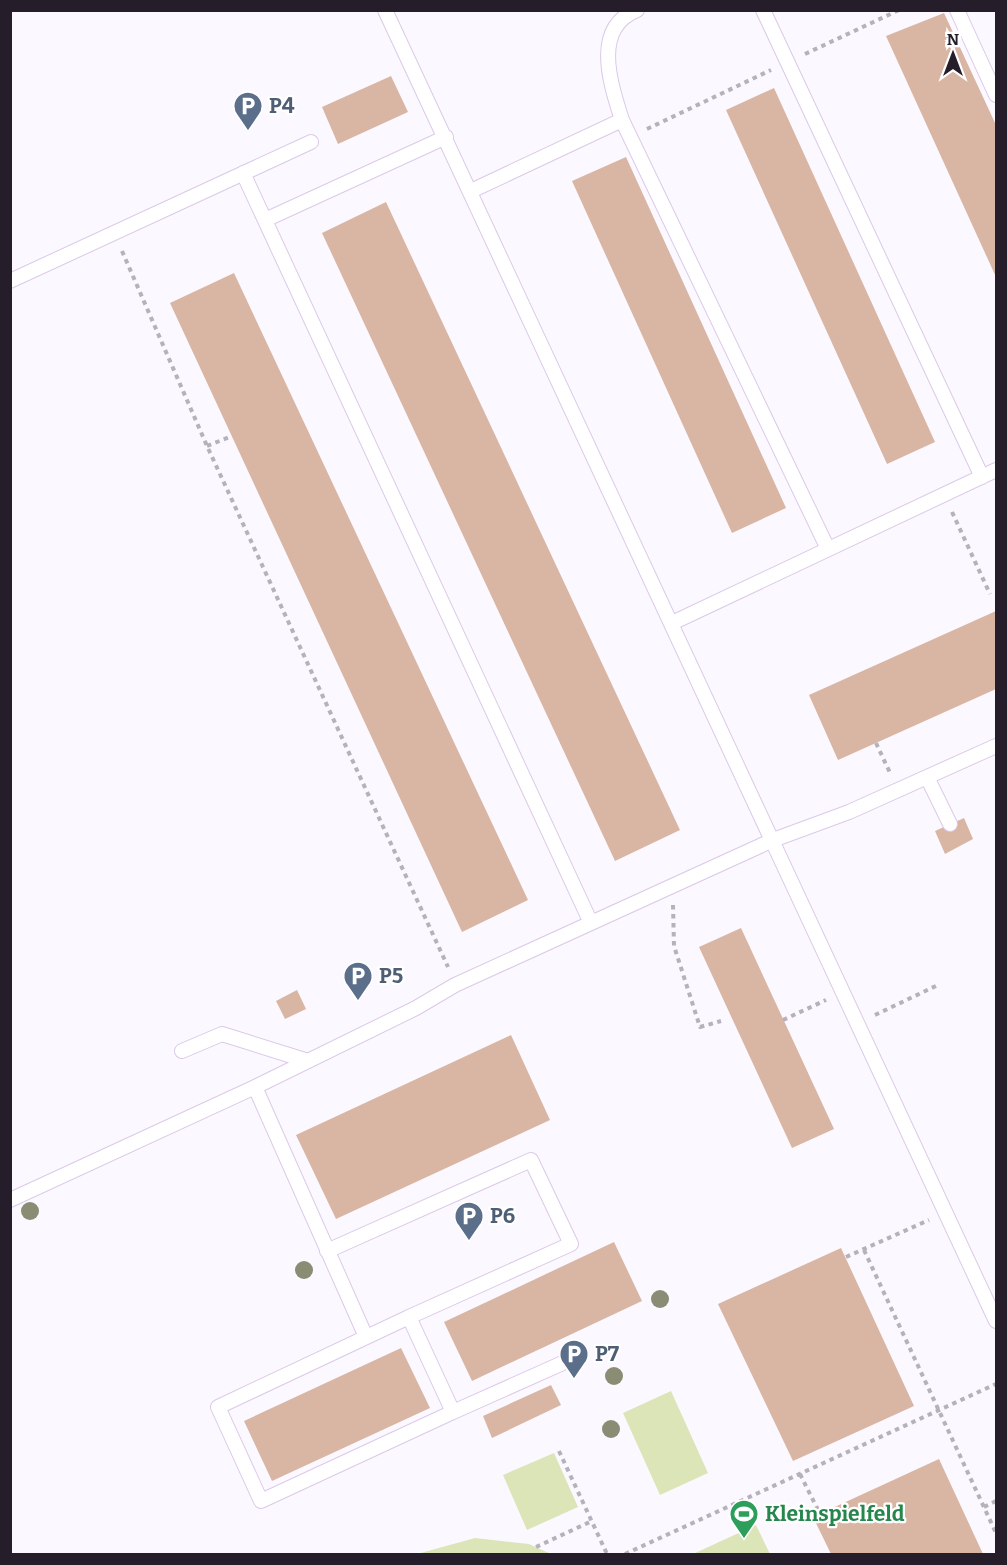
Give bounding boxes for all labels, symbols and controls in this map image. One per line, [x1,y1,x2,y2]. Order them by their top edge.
north arrow [923,24,983,84]
text: N [947,30,959,49]
parking icon: P4 [232,90,264,132]
place label: P4 [269,93,295,119]
parking icon: P5 [342,960,374,1002]
place label: P5 [379,963,403,989]
parking icon: P6 [453,1200,485,1242]
place label: P6 [490,1203,515,1229]
parking icon: P7 [558,1338,590,1380]
place label: P7 [595,1341,620,1367]
sports icon: Kleinspielfeld [728,1498,760,1540]
place label: Kleinspielfeld [765,1501,905,1527]

